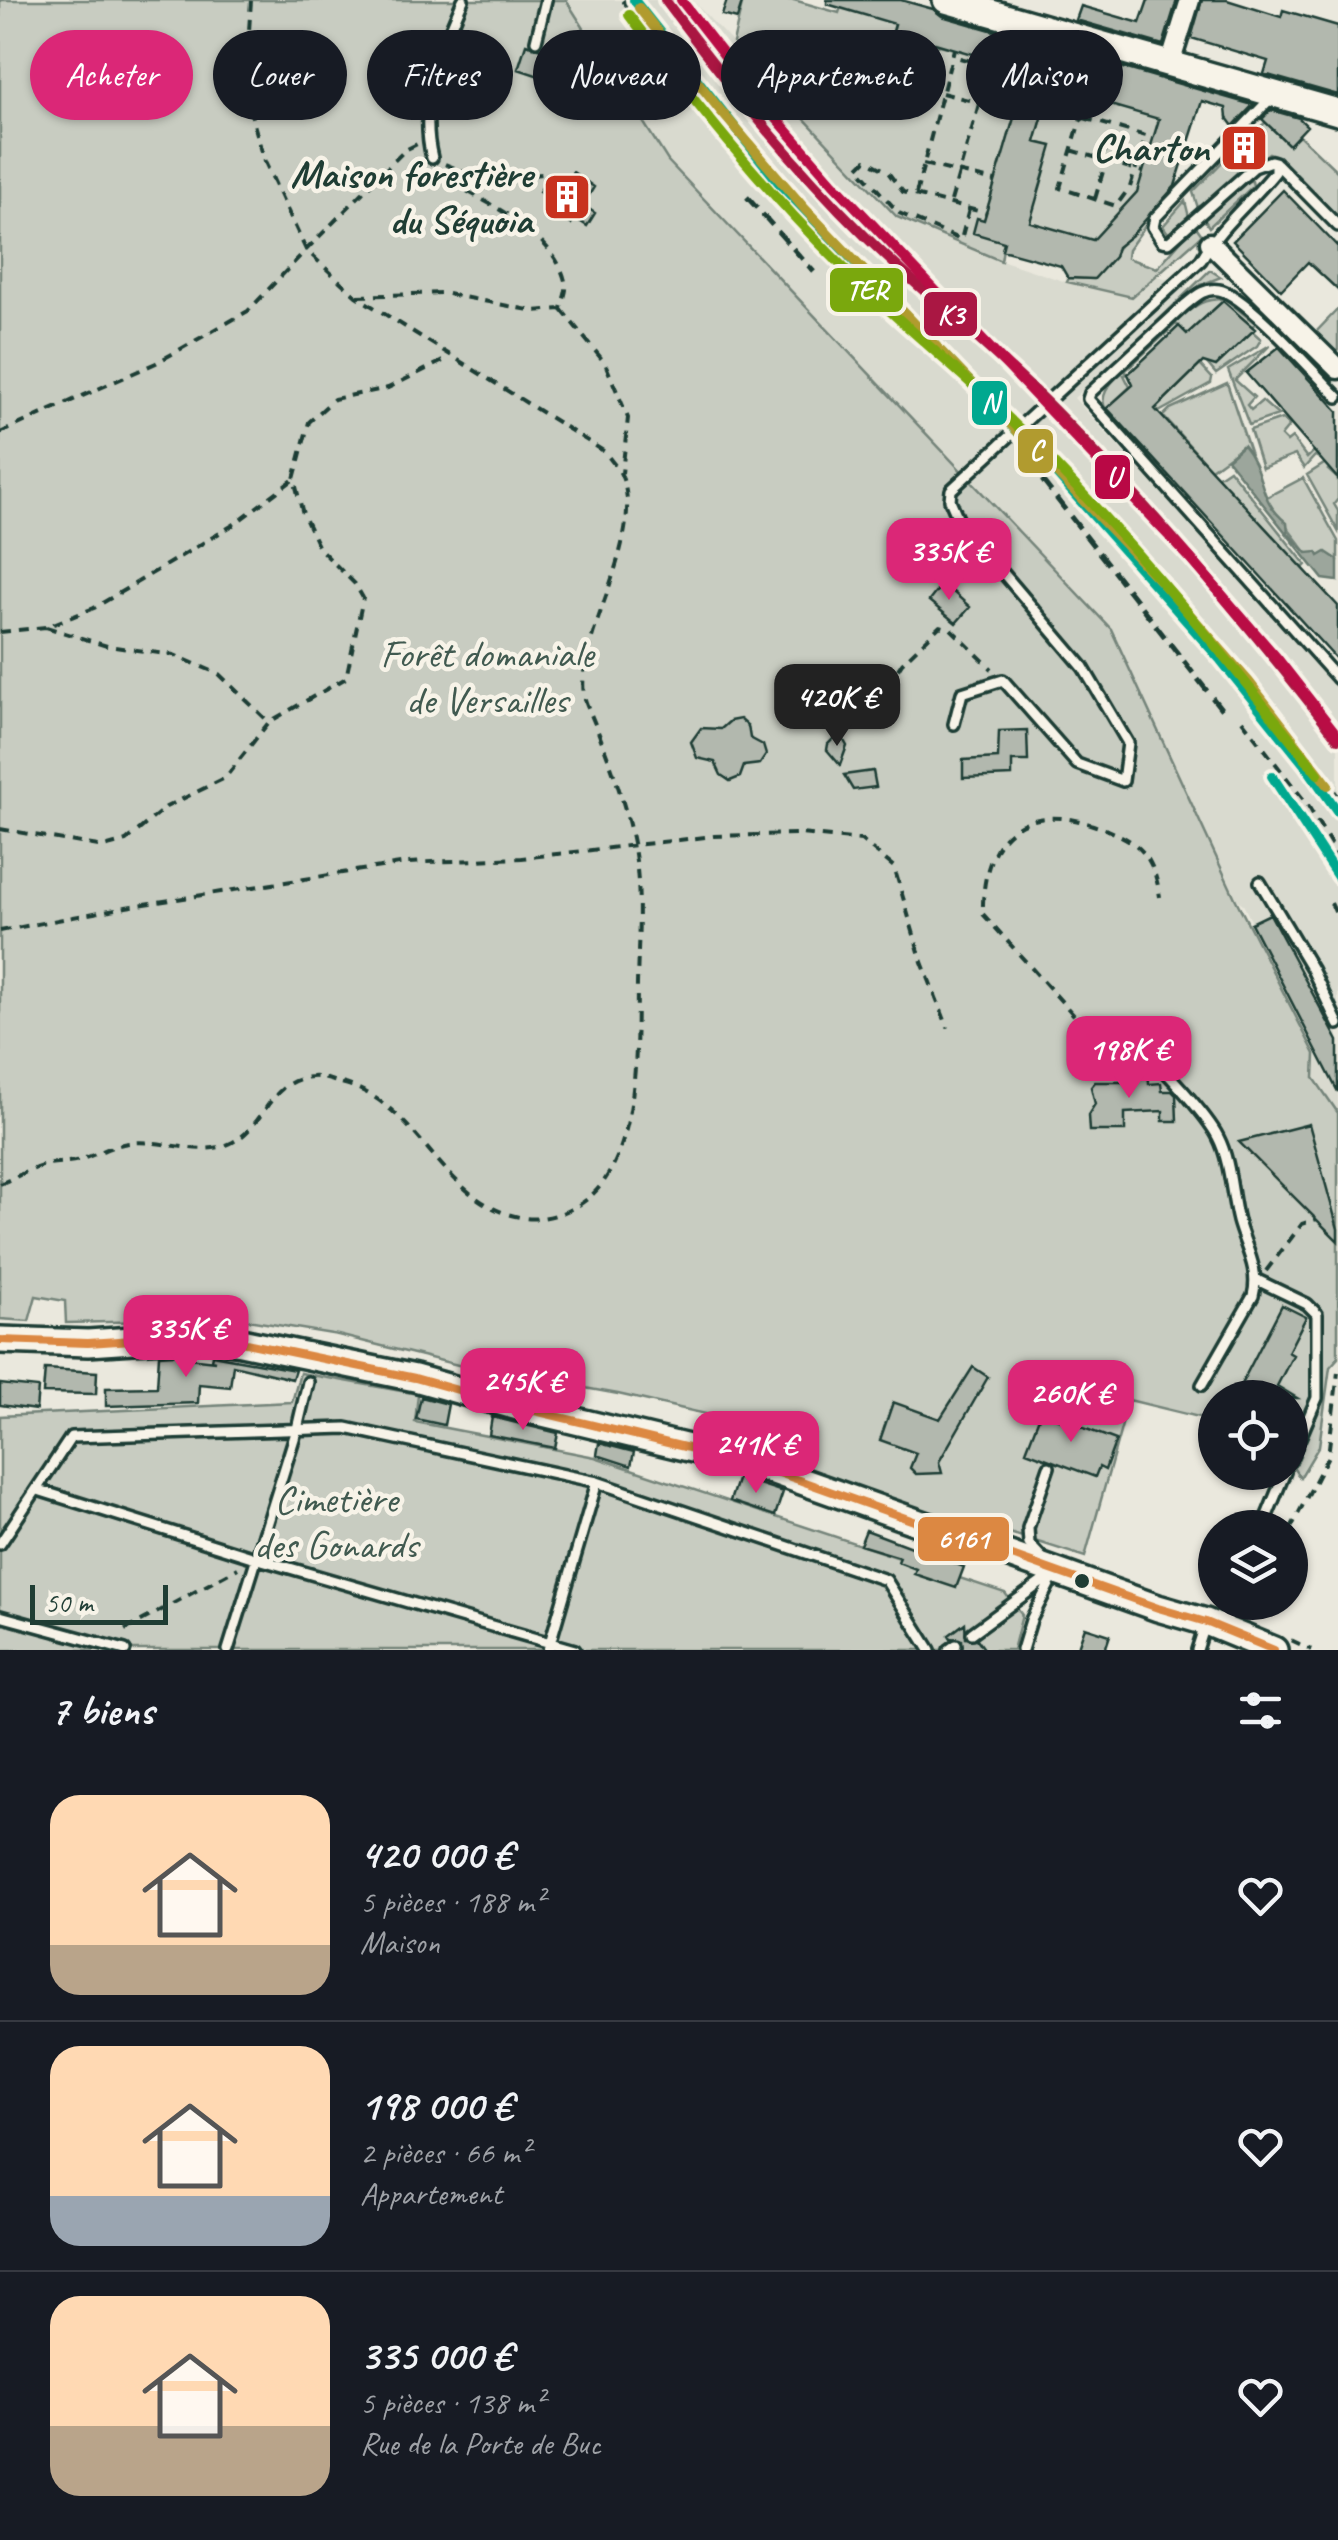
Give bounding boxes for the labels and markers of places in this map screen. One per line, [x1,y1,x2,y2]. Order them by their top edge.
building icon: Charton [1218,122,1270,174]
place label: Charton [1093,123,1211,173]
place label: Maison forestière du Séquoia [291,149,536,245]
building icon: Maison forestière du Séquoia [541,171,593,223]
pin: 335K € [868,518,1030,603]
pin: 420K € [756,664,918,749]
pin: 198K € [1048,1016,1210,1101]
pin: 335K € [105,1295,267,1380]
pin: 245K € [442,1348,604,1433]
pin: 260K € [990,1360,1152,1445]
pin: 241K € [675,1411,837,1496]
unlabelled marker [1072,1571,1092,1591]

